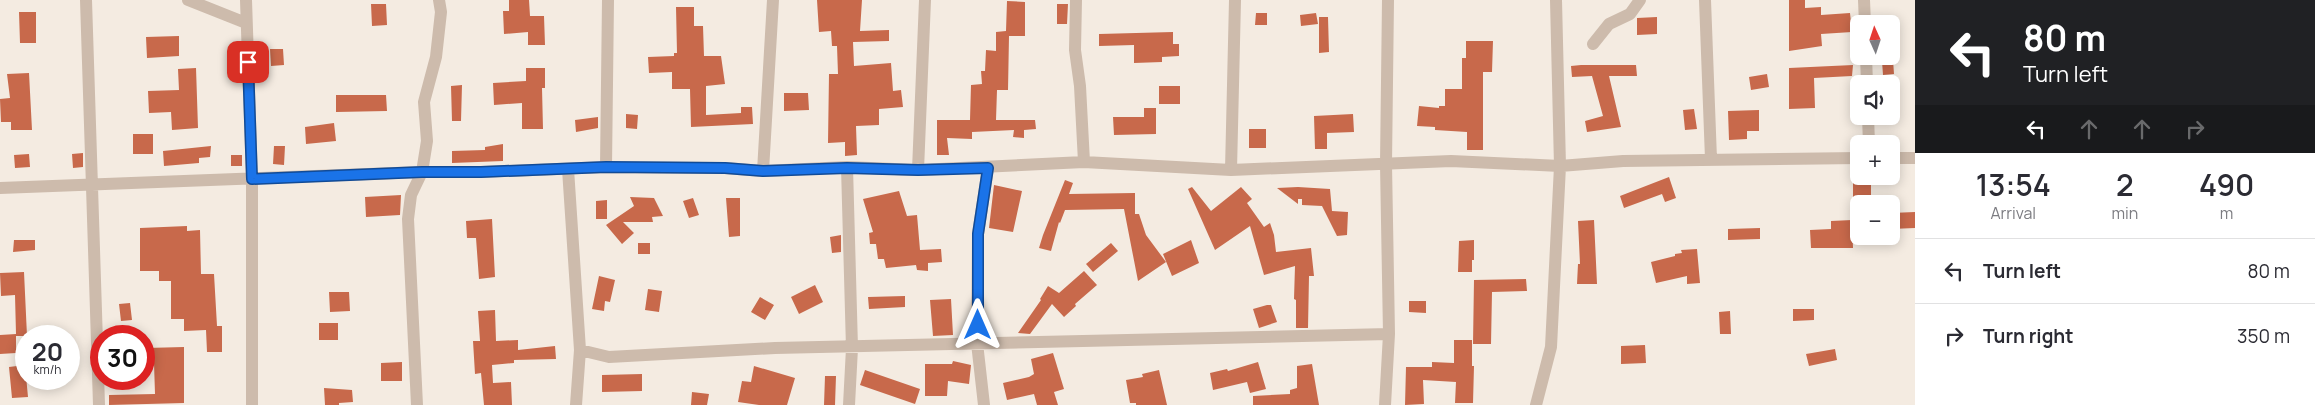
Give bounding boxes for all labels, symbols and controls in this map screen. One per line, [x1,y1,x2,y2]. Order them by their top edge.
text: 80 m [2023,14,2106,62]
north arrow [1850,15,1900,65]
map controls [1850,15,1900,245]
icon: left [1940,20,2005,85]
pin [227,41,269,83]
icon: arrive [234,48,262,76]
text: Turn left [2023,59,2108,89]
button: sound [1850,75,1900,125]
icon: left [2022,115,2050,143]
icon: ahead [2075,115,2103,143]
icon: ahead [2128,115,2156,143]
icon: right [2181,115,2209,143]
button: + [1850,135,1900,185]
text: 13:54 [1976,164,2051,205]
text: 2 [2116,164,2134,205]
text: 490 [2199,164,2254,205]
button: − [1850,195,1900,245]
text: Arrival [1990,202,2036,224]
text: min [2112,202,2138,224]
text: m [2220,202,2233,224]
icon: left [1940,257,1968,285]
text: Turn left [1983,258,2061,284]
text: 80 m [2247,258,2290,284]
position arrow [951,298,1003,350]
icon: right [1940,322,1968,350]
text: Turn right [1983,323,2073,349]
text: 350 m [2237,323,2290,349]
speed limit sign: 30 [90,325,155,390]
text: 20 [32,334,63,369]
text: km/h [34,361,61,378]

